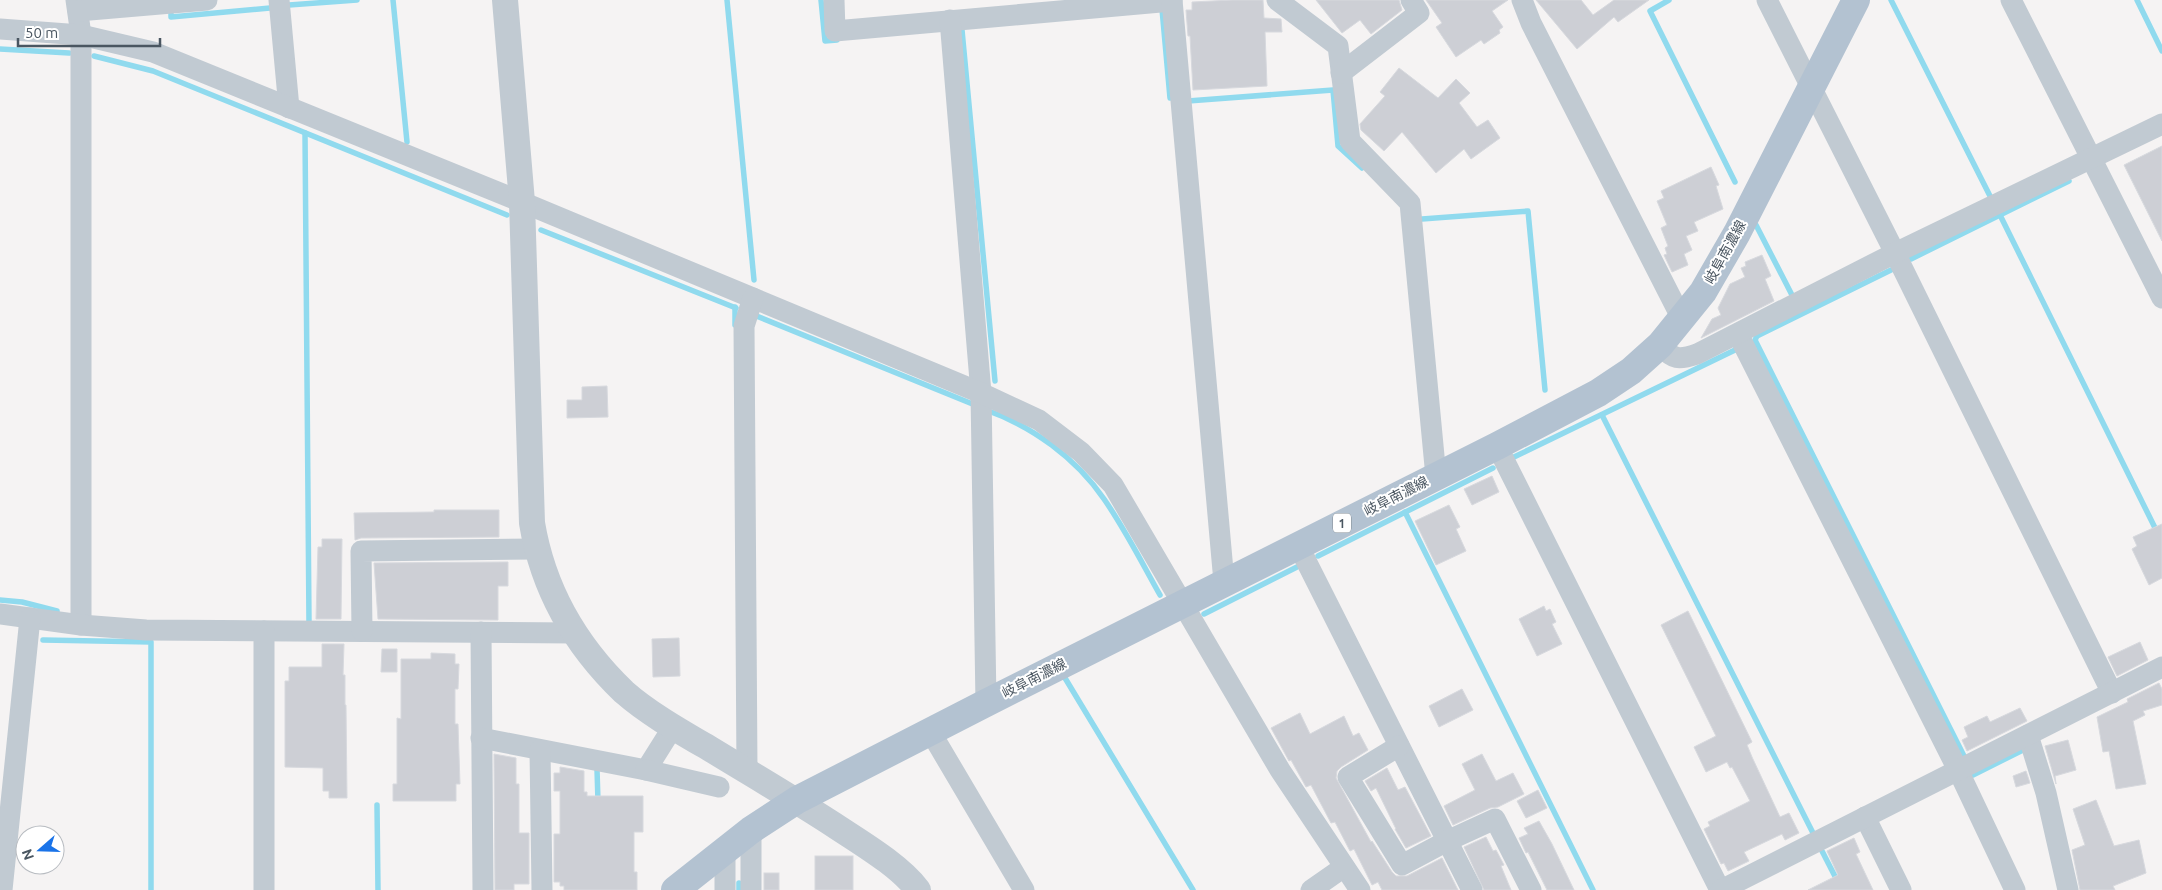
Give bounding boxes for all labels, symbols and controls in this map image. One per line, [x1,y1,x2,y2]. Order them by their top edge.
scale bar [18,15,160,47]
text: 50 m [25,24,58,41]
street label: 岐阜南濃線 [1701,218,1749,286]
street label: 岐阜南濃線 [1361,473,1431,519]
road number: 1 [1333,514,1351,532]
street label: 岐阜南濃線 [999,655,1069,701]
north arrow [15,825,65,875]
text: N [18,847,37,862]

